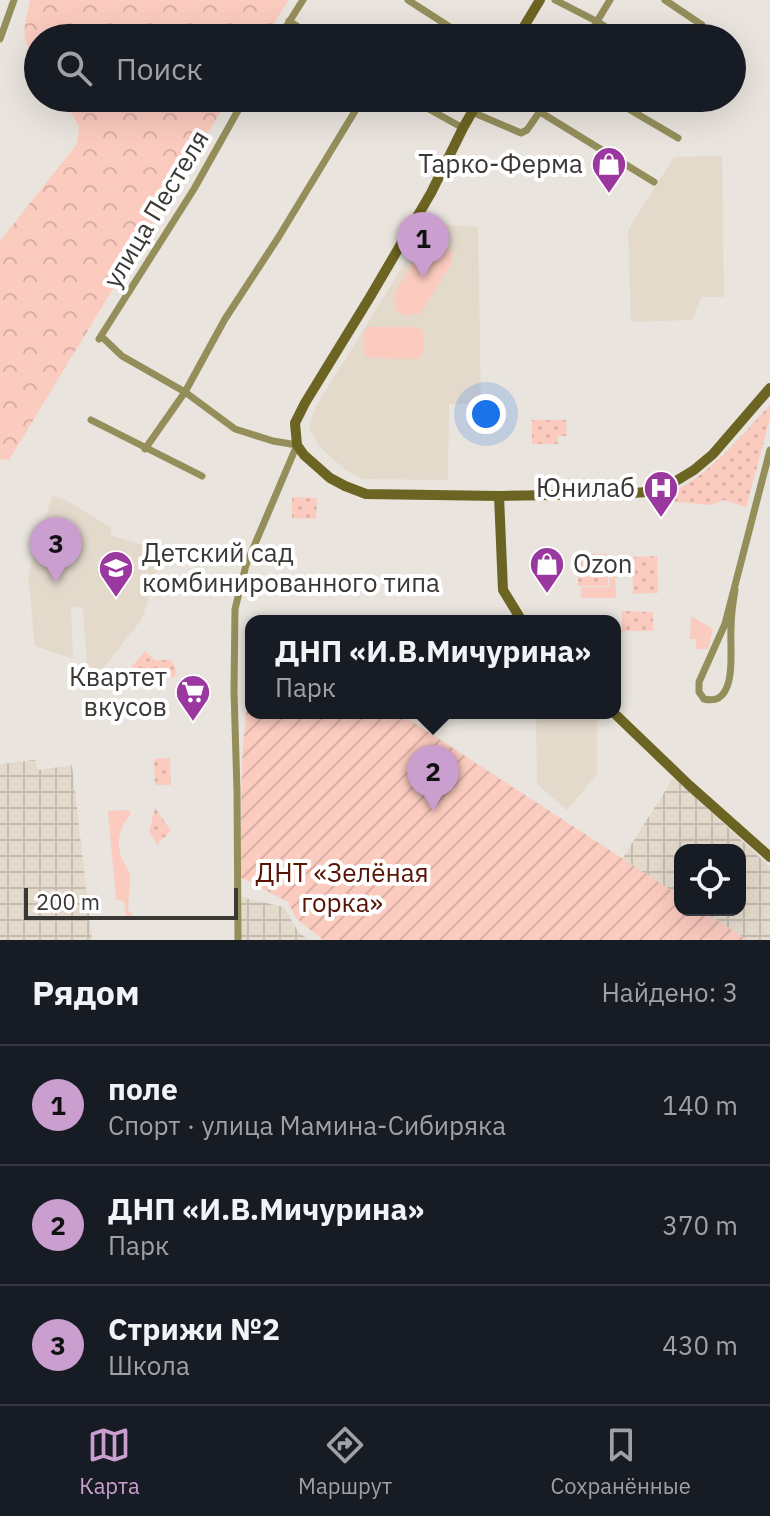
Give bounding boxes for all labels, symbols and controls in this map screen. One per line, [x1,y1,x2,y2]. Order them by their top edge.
search box [24,24,746,112]
icon: search [52,46,96,90]
text: Поиск [116,49,203,88]
street label: улица Пестеля [95,123,216,294]
shop icon: Тарко-Ферма [590,145,628,195]
place label: Тарко-Ферма [418,146,583,180]
pin: 1 [397,212,449,278]
your location [466,394,506,434]
hospital icon: Юнилаб [642,469,680,519]
place label: Юнилаб [536,470,635,504]
pin: 3 [30,517,82,583]
place label: Детский сад комбинированного типа [142,535,440,599]
shop icon: Ozon [528,545,566,595]
place label: Ozon [573,546,633,580]
school or university icon: Детский сад комбинированного типа [97,549,135,599]
popup [245,615,621,719]
text: ДНП «И.В.Мичурина» [275,631,591,670]
place label: Квартет вкусов [69,659,167,723]
text: Парк [275,670,336,704]
supermarket icon: Квартет вкусов [174,673,212,723]
pin: 2 [407,745,459,811]
map controls [674,844,746,916]
button: locate [674,844,746,916]
park label: ДНТ «Зелёная горка» [255,855,429,919]
scale bar [24,884,238,920]
text: 200 m [36,887,100,916]
text: Рядом [32,970,140,1014]
text: Найдено: 3 [601,975,738,1009]
text: поле [108,1069,178,1108]
text: 1 [50,1088,66,1122]
text: 140 m [662,1088,738,1122]
text: Спорт · улица Мамина-Сибиряка [108,1108,506,1142]
text: ДНП «И.В.Мичурина» [108,1189,424,1228]
text: 2 [50,1208,66,1242]
text: 370 m [662,1208,738,1242]
text: Парк [108,1228,169,1262]
text: Стрижи №2 [108,1309,280,1348]
text: 3 [50,1328,66,1362]
text: 430 m [662,1328,738,1362]
text: Школа [108,1348,190,1382]
tab: Карта [79,1423,140,1500]
tab: Маршрут [298,1423,392,1500]
tab: Сохранённые [551,1423,691,1500]

